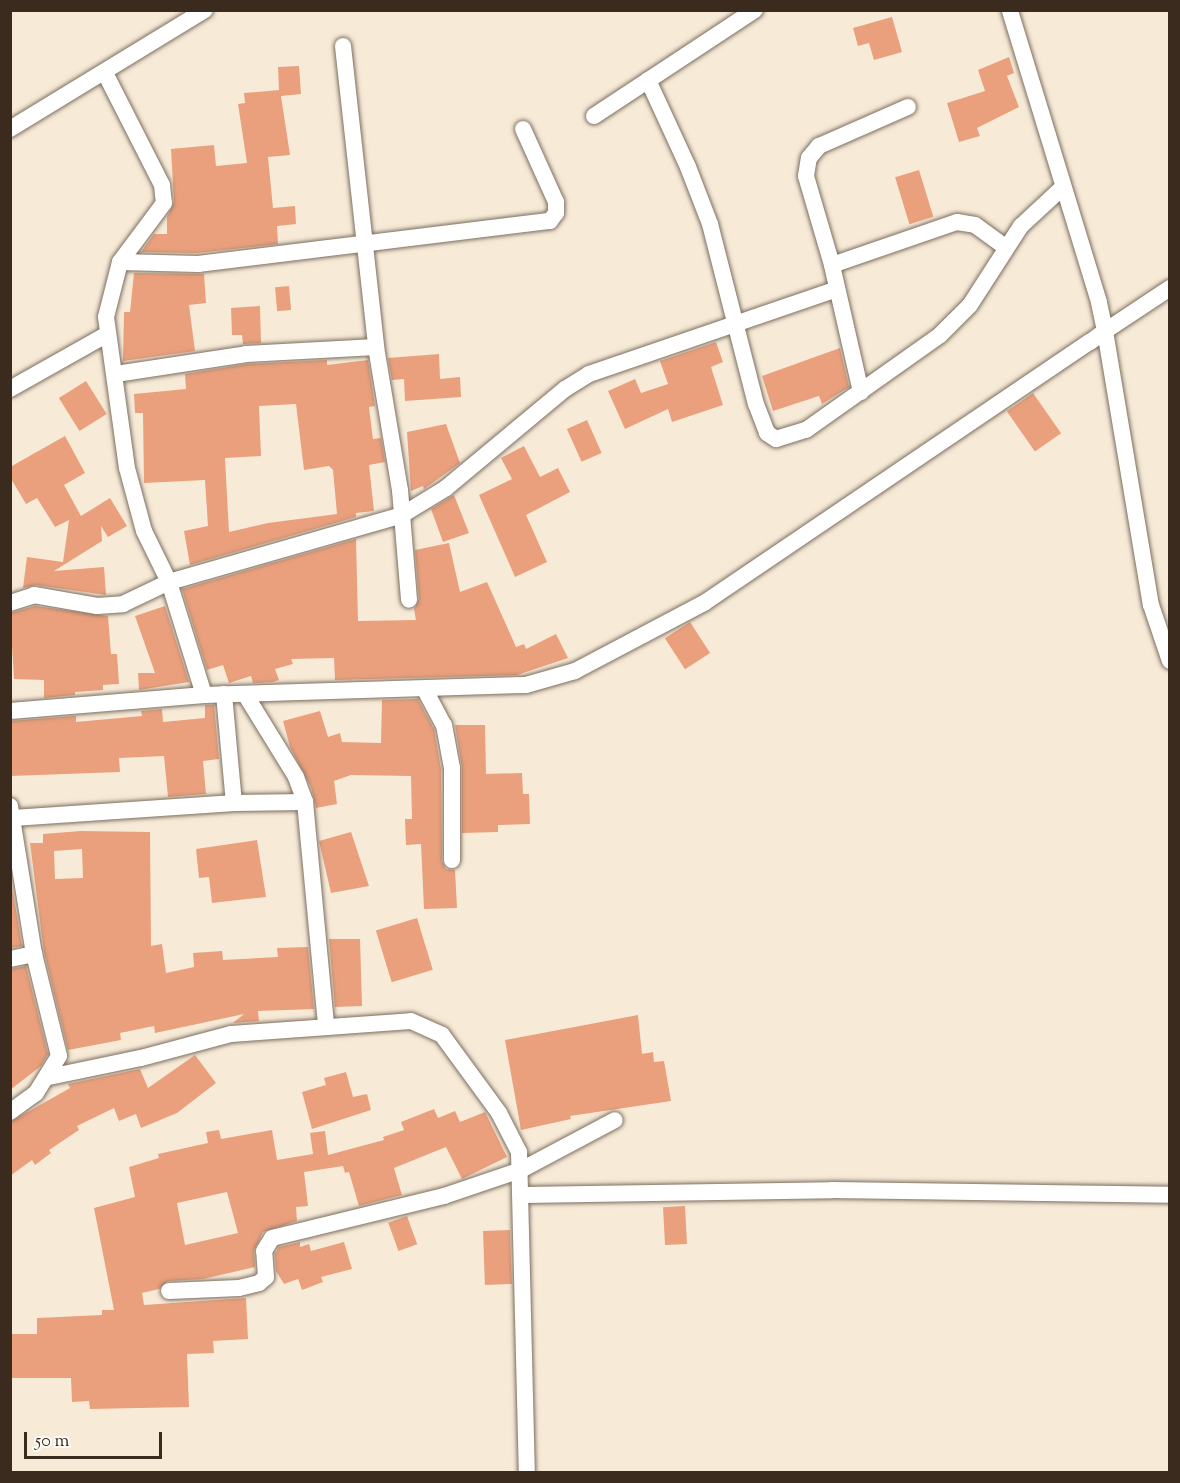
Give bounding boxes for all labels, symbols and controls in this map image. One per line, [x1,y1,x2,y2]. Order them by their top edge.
scale bar [27,1420,165,1458]
text: 50 m [35,1429,69,1455]

